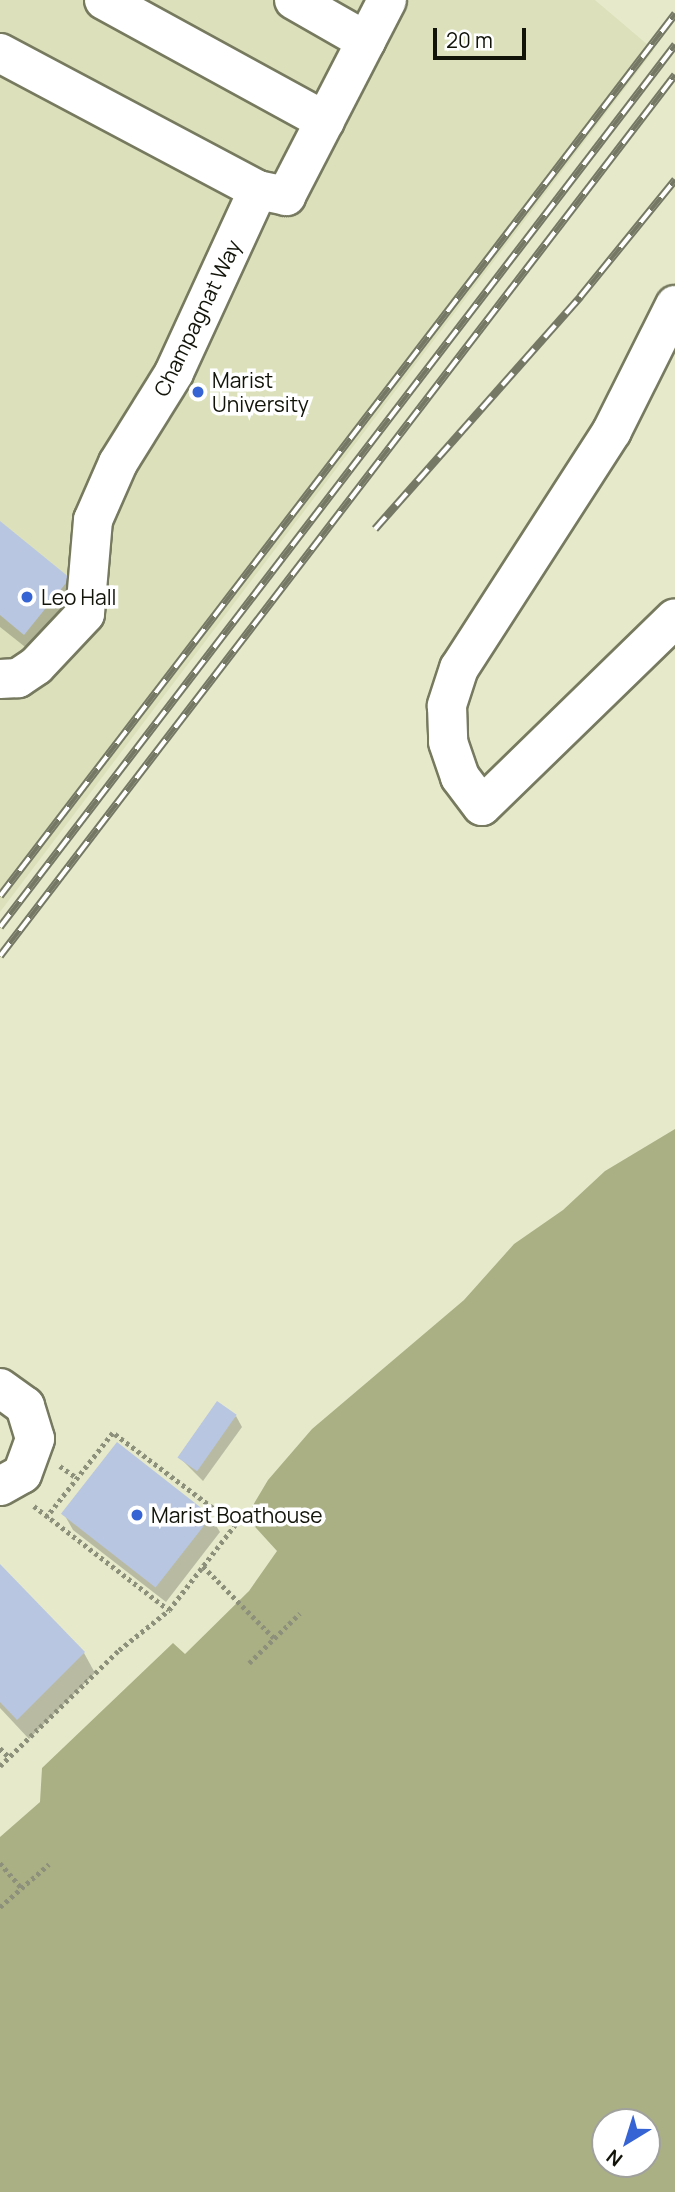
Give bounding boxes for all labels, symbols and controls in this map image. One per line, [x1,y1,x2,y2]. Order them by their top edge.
scale bar [437,14,530,58]
text: 20 m [446,26,493,54]
street label: Champagnat Way [148,236,246,400]
place label: Marist University [212,367,309,417]
marker: Marist University [190,384,206,400]
place label: Leo Hall [41,584,116,610]
marker: Leo Hall [19,589,35,605]
place label: Marist Boathouse [151,1502,322,1528]
marker: Marist Boathouse [129,1507,145,1523]
north arrow [591,2108,661,2178]
text: N [601,2144,628,2172]

